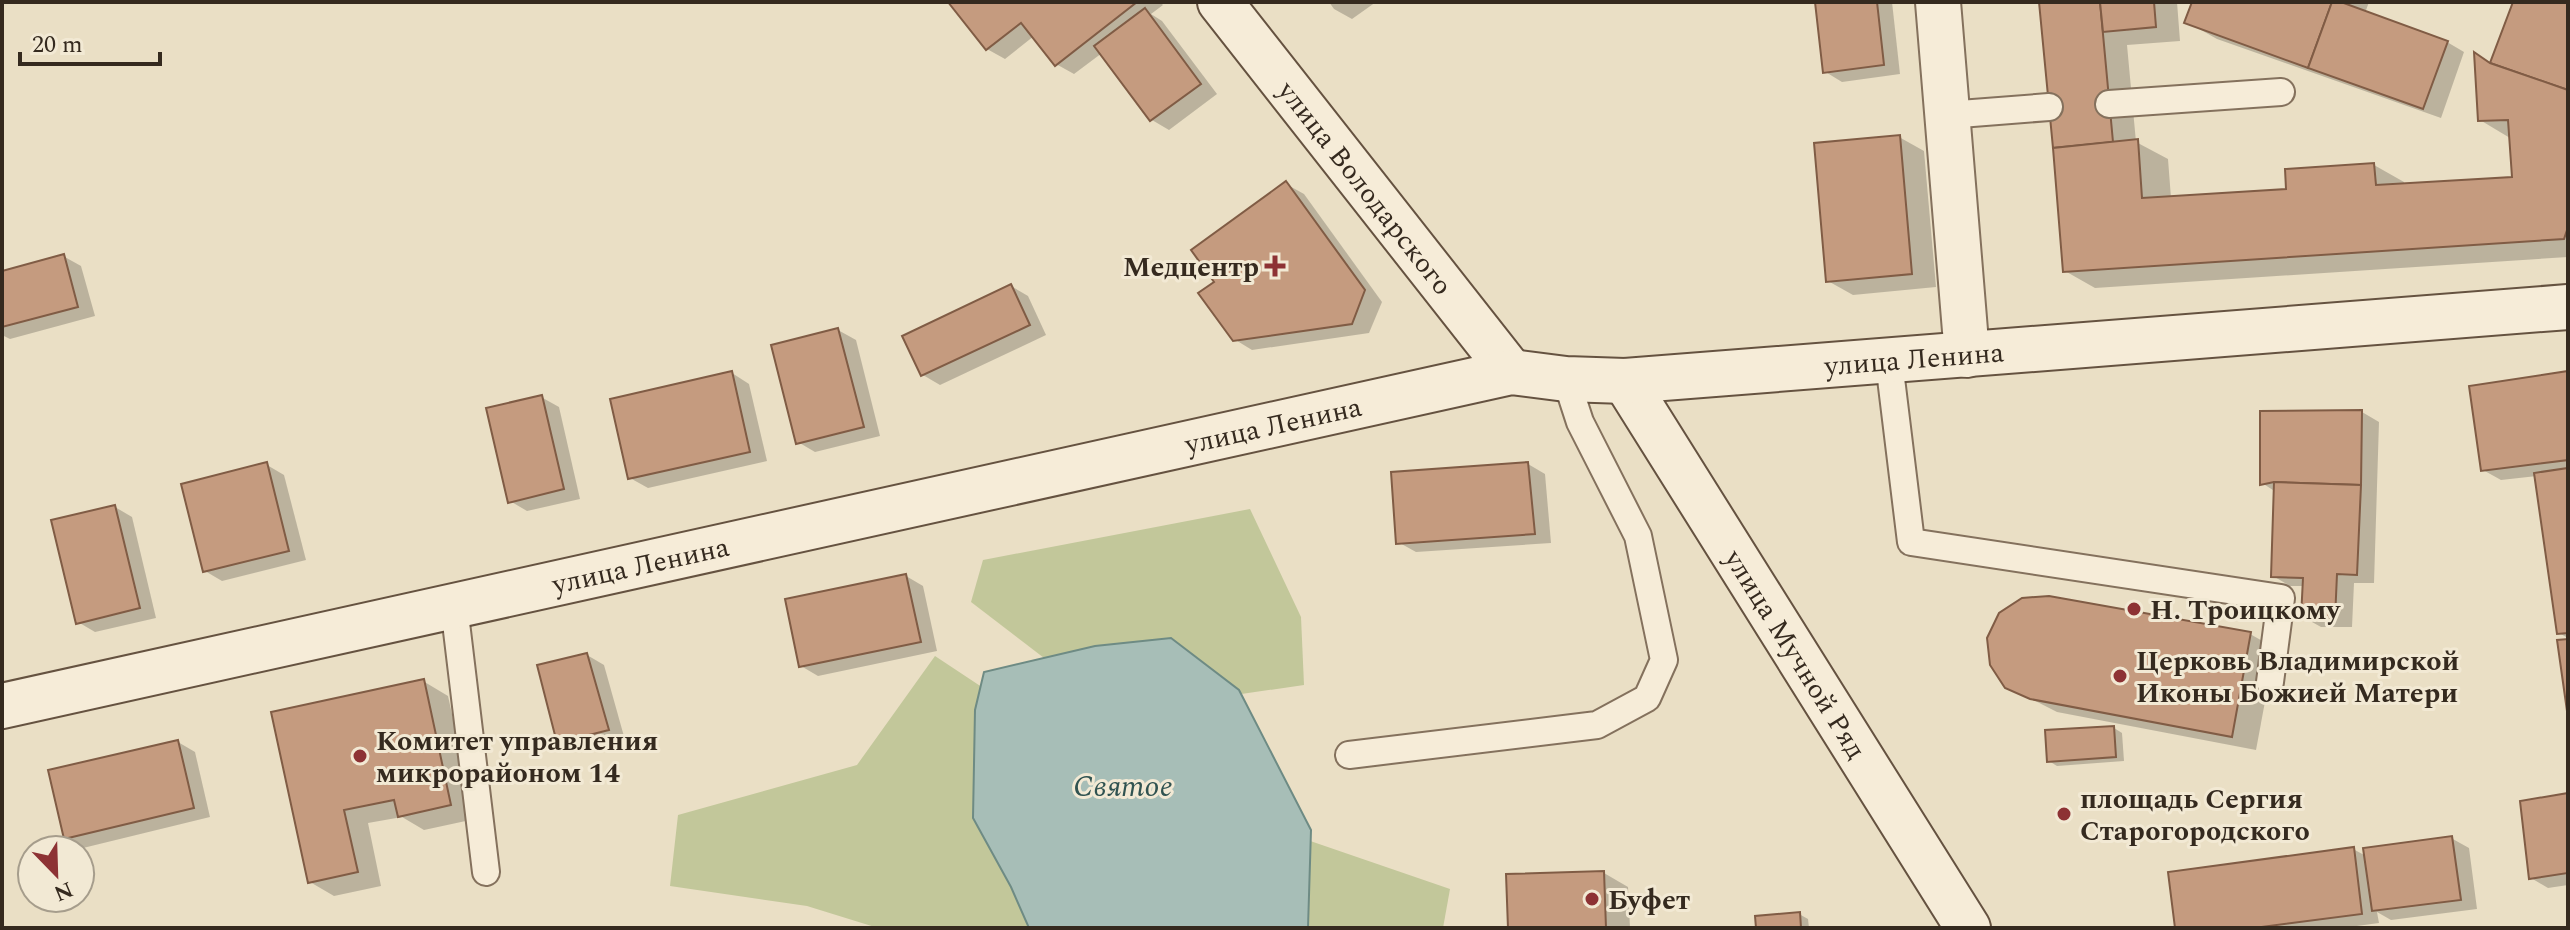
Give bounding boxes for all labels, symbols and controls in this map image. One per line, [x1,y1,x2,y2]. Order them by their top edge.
scale bar [20,16,160,66]
text: 20 m [32,27,83,63]
street label: улица Володарского [1266,71,1463,305]
place label: Медцентр [1123,246,1259,289]
marker: Медцентр [1266,257,1284,275]
street label: улица Ленина [1822,331,2006,388]
street label: улица Ленина [1180,386,1366,467]
street label: улица Ленина [547,526,734,607]
street label: улица Мучной Ряд [1712,540,1877,768]
place label: Н. Троицкому [2150,589,2342,632]
marker: Н. Троицкому [2125,600,2143,618]
place label: Церковь Владимирской Иконы Божией Матери [2136,640,2459,715]
marker: Церковь Владимирской Иконы Божией Матери [2111,667,2129,685]
place label: Комитет управления микрорайоном 14 [376,720,658,795]
marker: Комитет управления микрорайоном 14 [351,747,369,765]
water label: Святое [1073,764,1173,810]
place label: площадь Сергия Старогородского [2080,778,2310,853]
marker: площадь Сергия Старогородского [2055,805,2073,823]
north arrow [16,834,96,914]
text: N [48,872,78,910]
place label: Буфет [1608,879,1690,922]
marker: Буфет [1583,890,1601,908]

